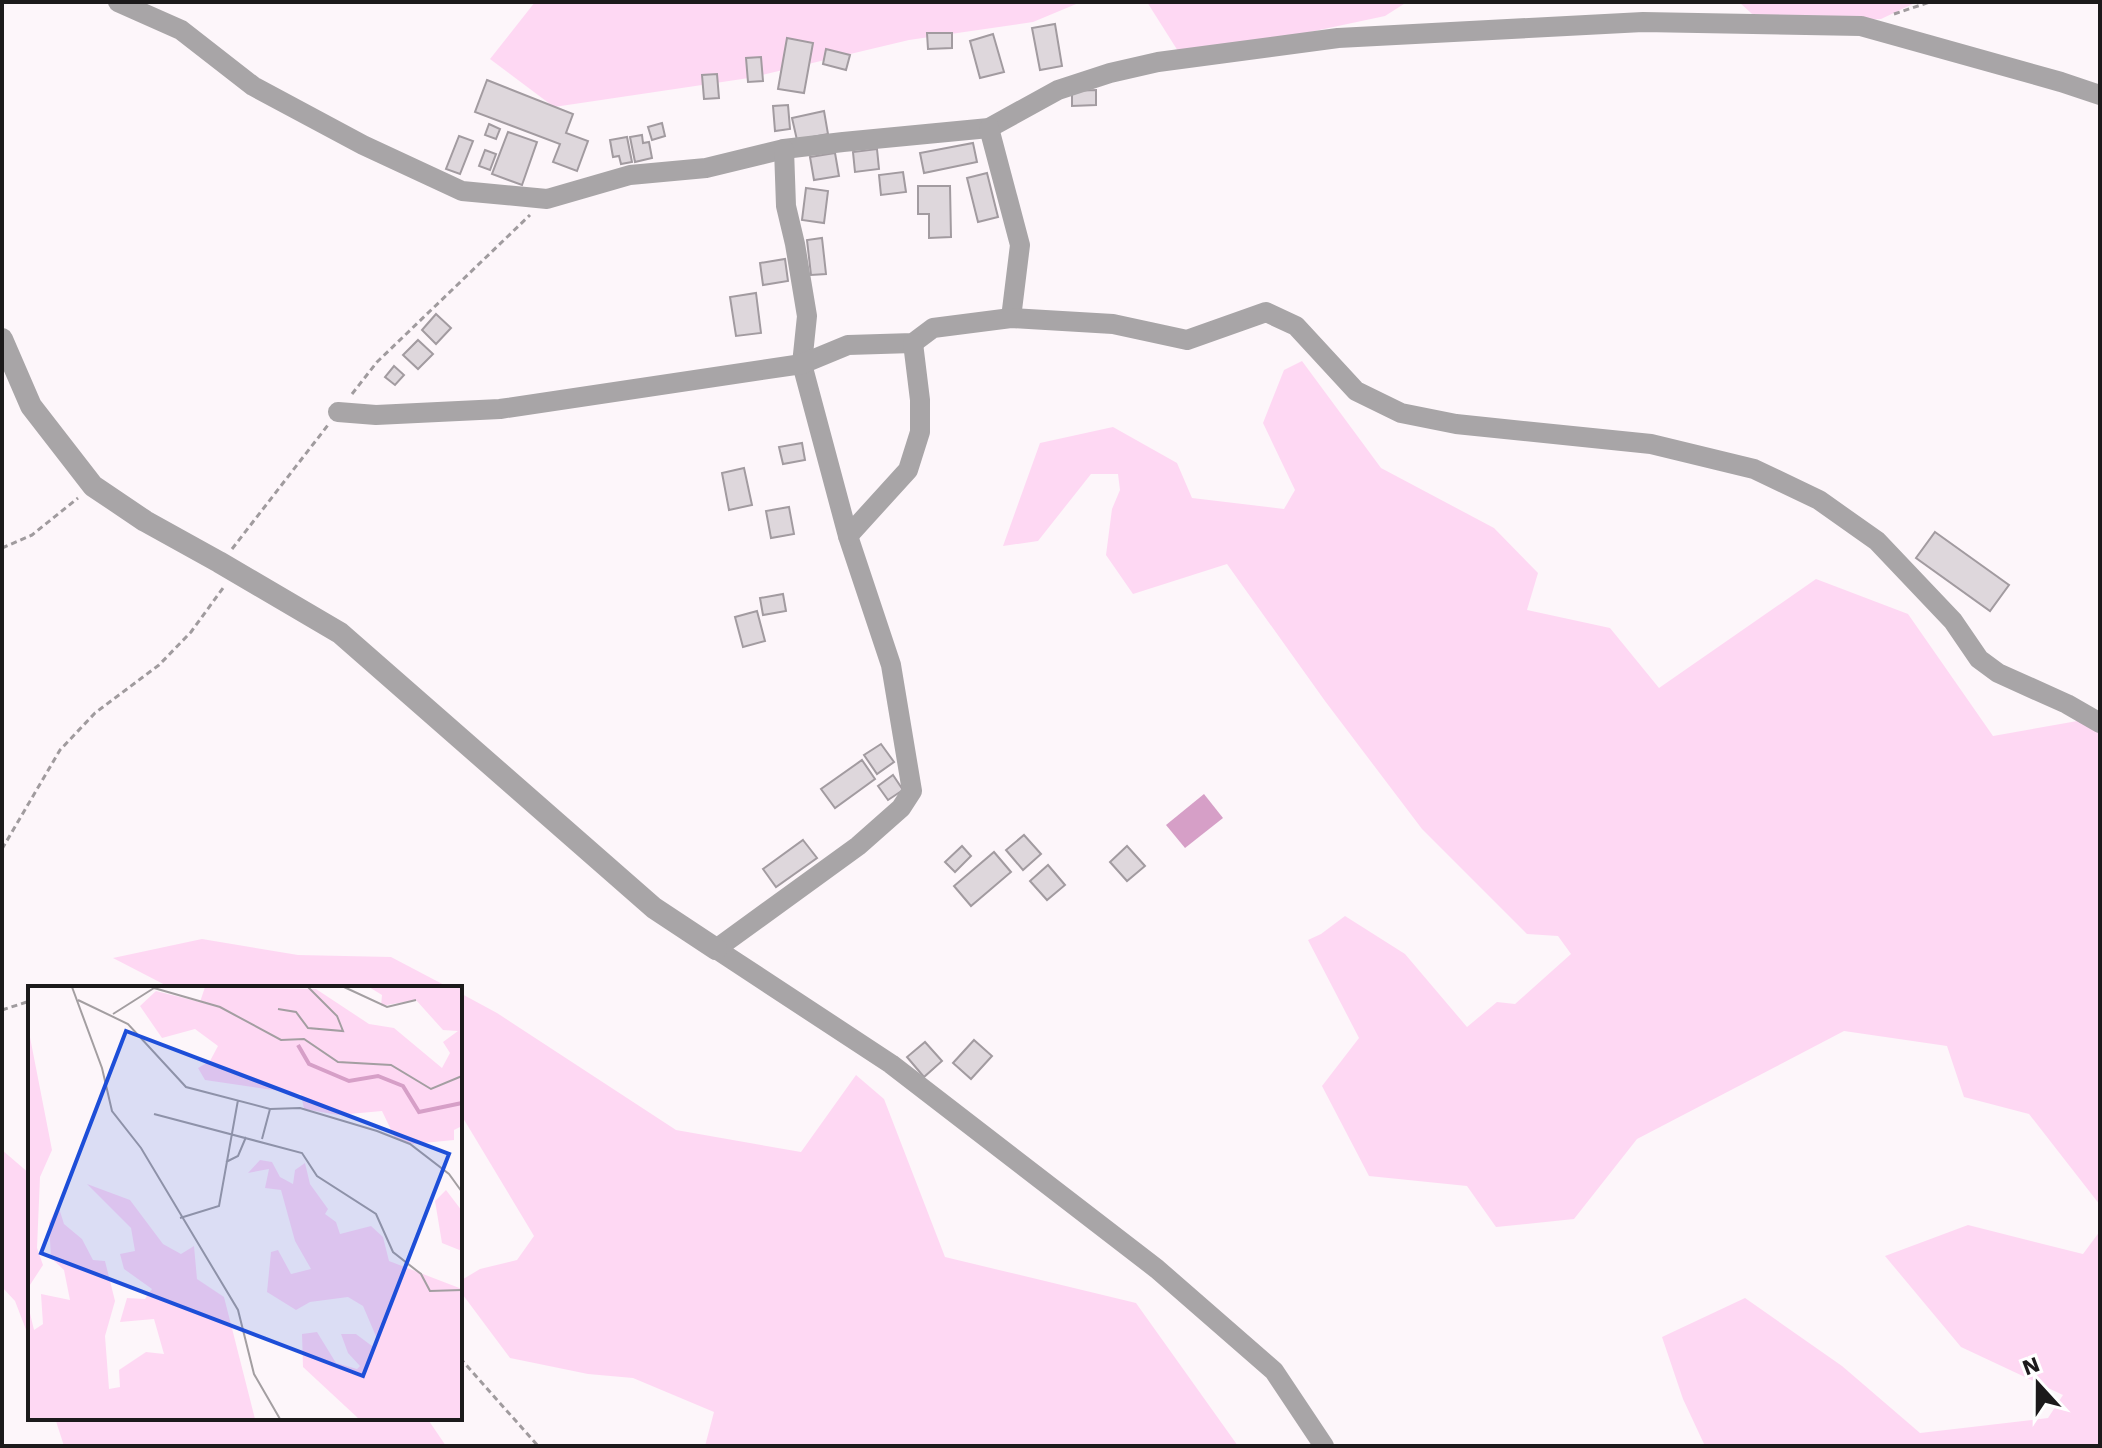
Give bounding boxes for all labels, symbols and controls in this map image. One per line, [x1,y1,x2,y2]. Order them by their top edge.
inset map [28,986,462,1420]
north arrow [1998,1344,2078,1424]
text: N [2019,1351,2043,1380]

